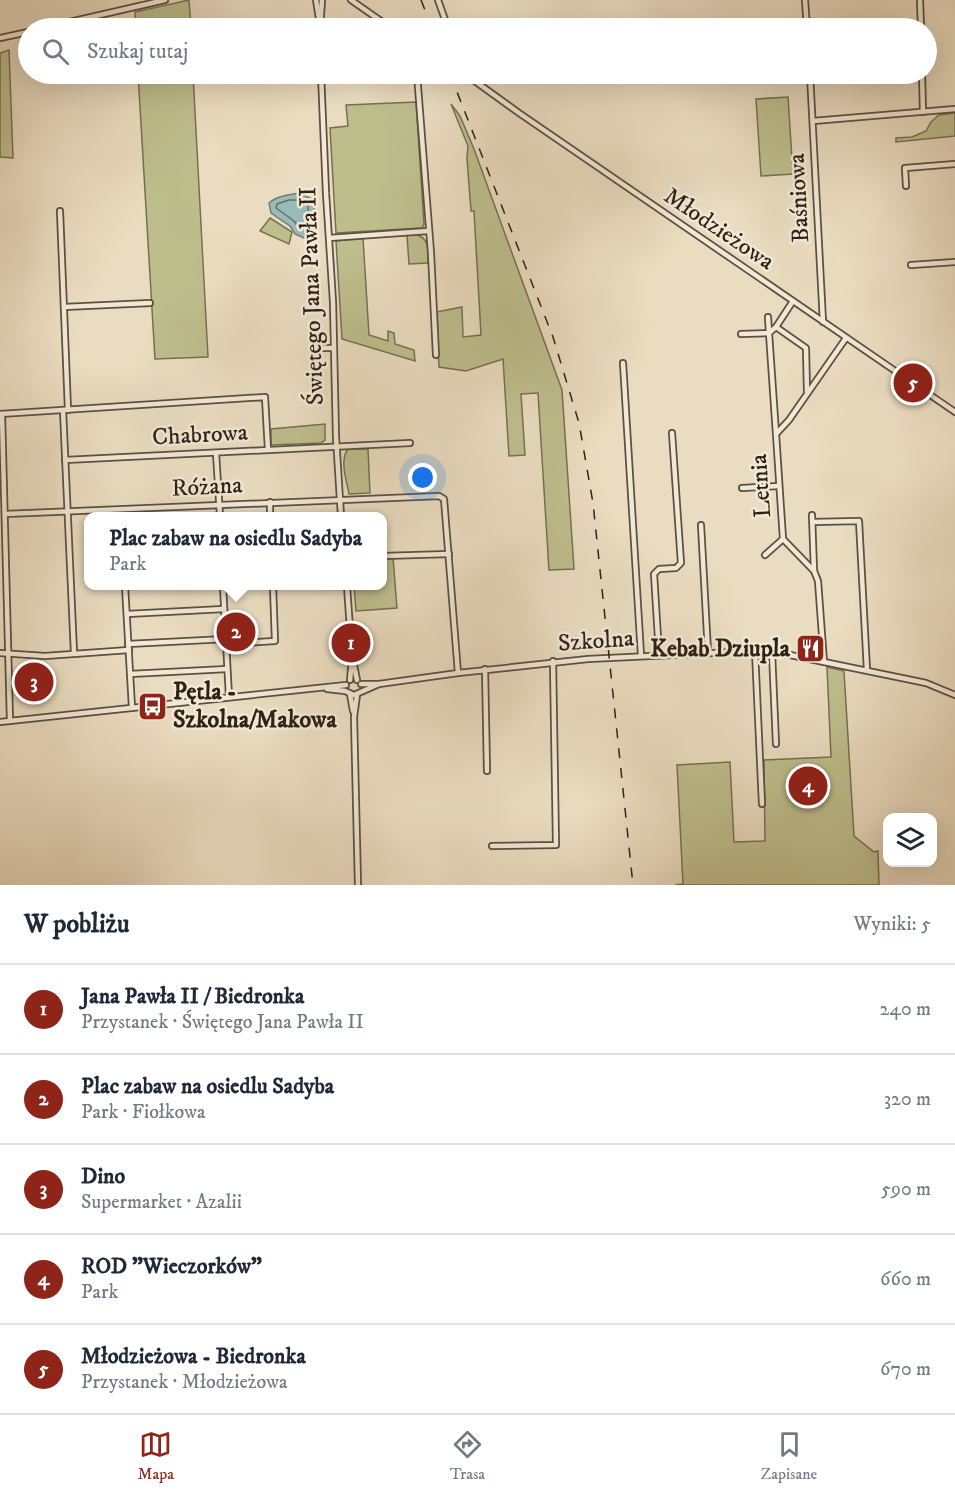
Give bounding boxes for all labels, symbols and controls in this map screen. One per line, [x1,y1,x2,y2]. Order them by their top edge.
search box [18,18,937,84]
icon: search [39,35,72,68]
text: Szukaj tutaj [87,38,188,65]
street label: Baśniowa [782,152,816,243]
street label: Młodzieżowa [658,181,781,277]
street label: Świętego Jana Pawła II [292,186,331,406]
pin: 5 [894,360,932,406]
street label: Chabrowa [151,417,250,452]
street label: Letnia [744,452,778,519]
your location [408,463,437,492]
street label: Różana [171,470,244,504]
popup [84,512,387,590]
text: Plac zabaw na osiedlu Sadyba [109,525,362,552]
text: Park [109,552,146,577]
pin: 2 [216,610,256,654]
pin: 1 [332,620,370,666]
street label: Szkolna [557,623,636,659]
restaurant icon: Kebab Dziupla [795,633,827,665]
place label: Kebab Dziupla [650,634,791,664]
pin: 3 [15,660,54,704]
place label: Pętla - Szkolna/Makowa [173,677,337,735]
bus stop icon: Pętla - Szkolna/Makowa [136,690,168,722]
pin: 4 [788,764,828,808]
map controls [883,813,937,867]
button: layers [883,813,937,867]
text: W pobliżu [24,908,129,941]
text: Wyniki: 5 [854,912,931,937]
text: Jana Pawła II / Biedronka [81,983,304,1010]
text: 1 [40,997,47,1022]
text: 240 m [880,997,931,1022]
text: Przystanek · Świętego Jana Pawła II [81,1010,364,1035]
text: Plac zabaw na osiedlu Sadyba [81,1073,334,1100]
text: 2 [39,1087,48,1112]
text: 320 m [884,1087,931,1112]
text: Park · Fiołkowa [81,1100,206,1125]
text: Dino [81,1163,125,1190]
text: 3 [40,1177,47,1202]
text: 590 m [881,1177,931,1202]
text: Supermarket · Azalii [81,1190,242,1215]
text: ROD "Wieczorków" [81,1253,262,1280]
text: 4 [38,1267,49,1292]
text: 660 m [880,1267,931,1292]
text: Park [81,1280,118,1305]
text: Młodzieżowa - Biedronka [81,1343,306,1370]
text: 5 [39,1357,48,1382]
text: 670 m [880,1357,931,1382]
text: Przystanek · Młodzieżowa [81,1370,287,1395]
tab: Mapa [138,1428,174,1484]
tab: Trasa [450,1428,485,1484]
tab: Zapisane [761,1428,817,1484]

